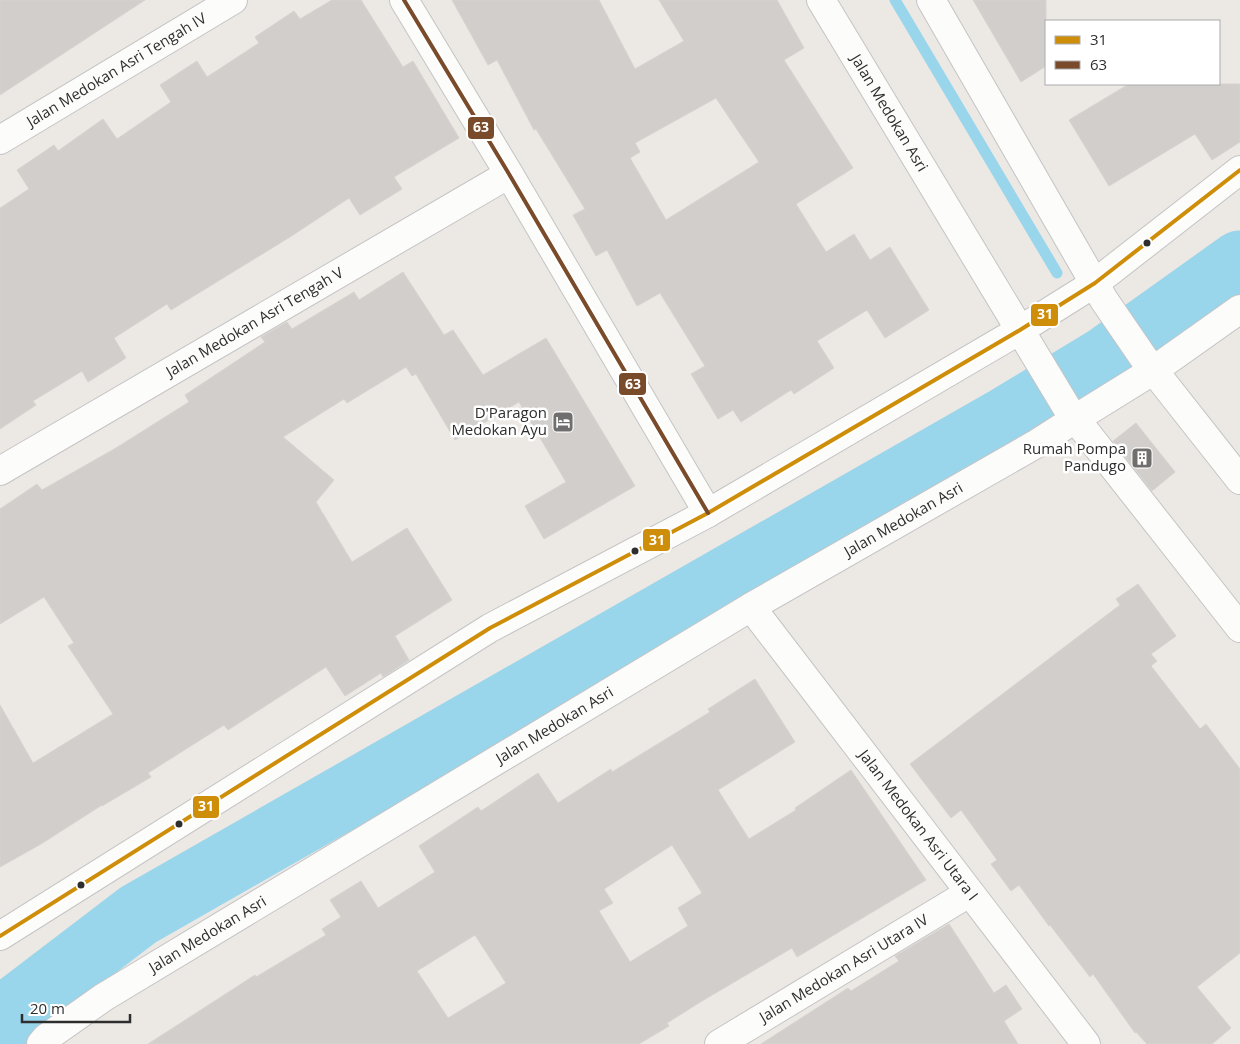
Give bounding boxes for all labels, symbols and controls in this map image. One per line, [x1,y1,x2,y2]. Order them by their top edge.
street label: Jalan Medokan Asri Tengah IV [21,7,210,132]
legend [1045,20,1220,85]
text: 31 [1090,29,1107,49]
street label: Jalan Medokan Asri [846,48,933,175]
text: 63 [1090,54,1107,74]
line badge: 63 [467,116,495,140]
text: 63 [473,117,489,136]
unlabelled marker [1142,238,1152,248]
street label: Jalan Medokan Asri Tengah V [160,262,347,382]
line badge: 31 [1030,303,1059,327]
text: 31 [1037,304,1053,323]
line badge: 63 [618,372,647,396]
text: 63 [625,374,641,393]
place label: D'Paragon Medokan Ayu [451,402,547,439]
hotel icon: D'Paragon Medokan Ayu [551,410,575,434]
place label: Rumah Pompa Pandugo [1023,438,1126,475]
building icon: Rumah Pompa Pandugo [1130,446,1154,470]
street label: Jalan Medokan Asri [838,477,966,562]
line badge: 31 [642,528,671,552]
text: 31 [649,530,665,549]
unlabelled marker [630,546,640,556]
street label: Jalan Medokan Asri [490,681,617,769]
street label: Jalan Medokan Asri Utara I [854,744,983,904]
line badge: 31 [192,795,220,819]
text: 31 [198,796,214,815]
unlabelled marker [174,819,184,829]
unlabelled marker [76,880,86,890]
street label: Jalan Medokan Asri [143,891,270,978]
street label: Jalan Medokan Asri Utara IV [754,909,932,1027]
scale bar [22,992,130,1024]
text: 20 m [30,998,65,1018]

